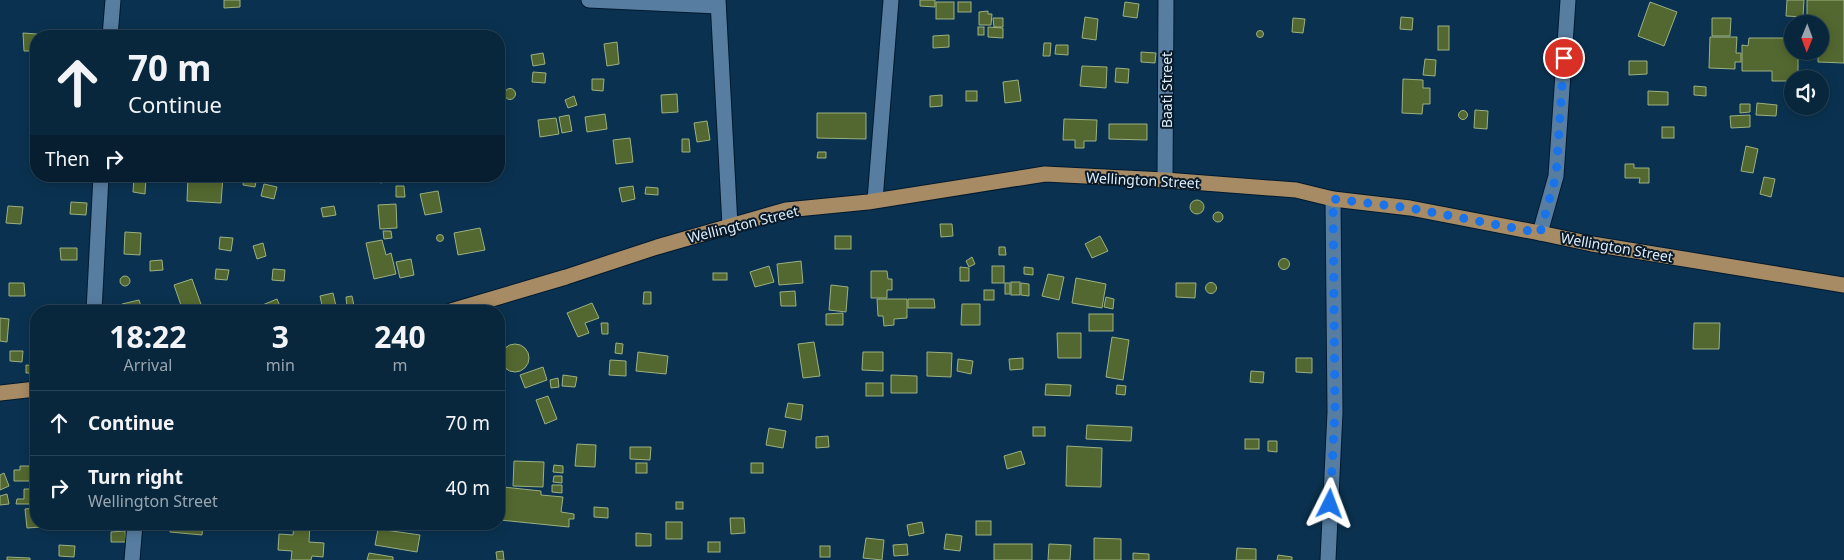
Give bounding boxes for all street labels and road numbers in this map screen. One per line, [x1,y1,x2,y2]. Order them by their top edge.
street label: Baati Street [1157,52,1176,128]
street label: Wellington Street [1086,168,1200,192]
street label: Wellington Street [686,201,800,247]
street label: Wellington Street [1559,228,1675,266]

